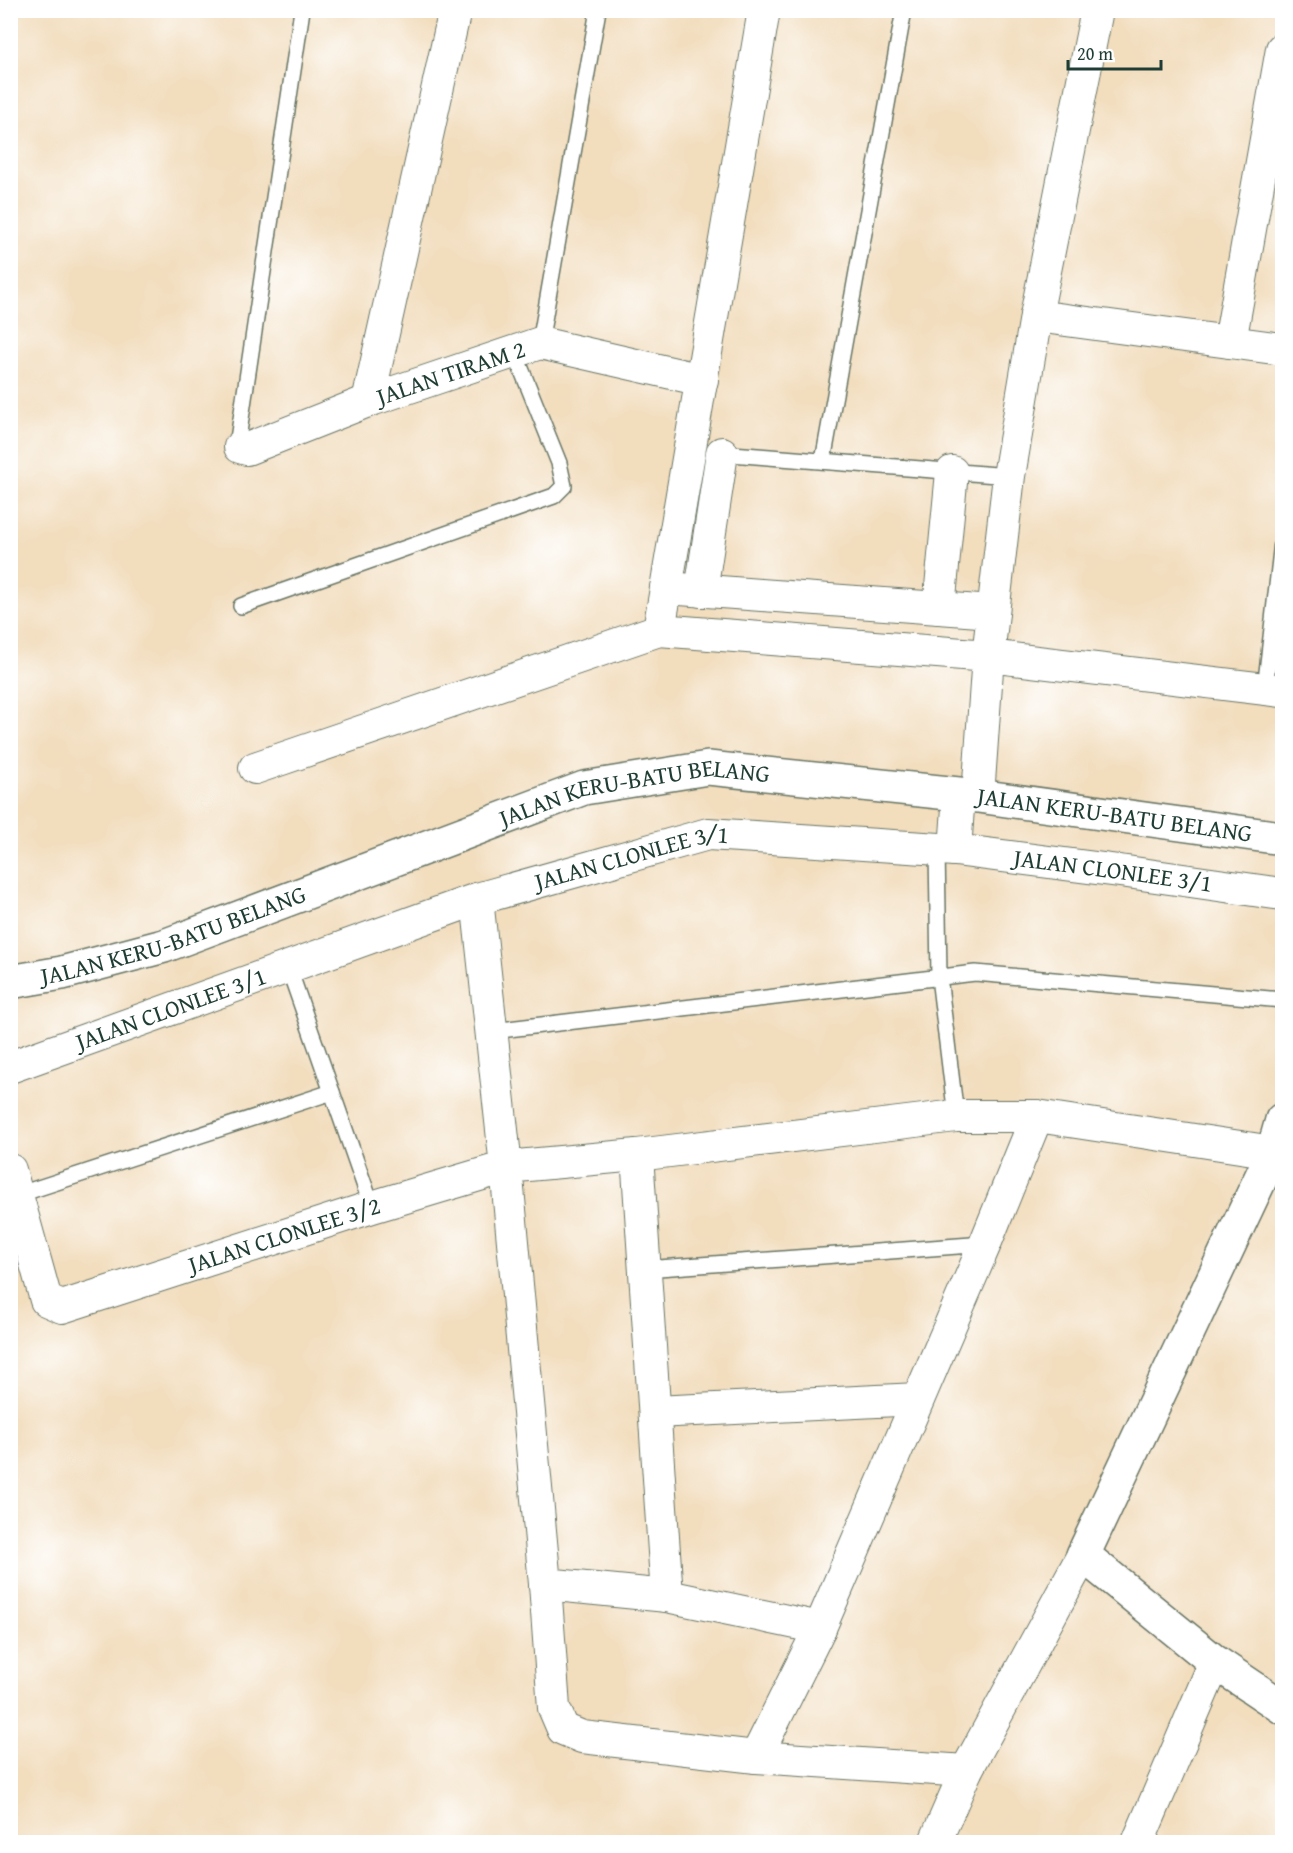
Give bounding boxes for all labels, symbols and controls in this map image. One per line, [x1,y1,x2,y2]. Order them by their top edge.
scale bar [1068,33,1161,71]
text: 20 m [1077,40,1113,67]
street label: JALAN TIRAM 2 [369,331,530,415]
street label: JALAN KERU-BATU BELANG [491,749,771,836]
street label: JALAN KERU-BATU BELANG [972,778,1254,851]
street label: JALAN CLONLEE 3/1 [528,816,730,900]
street label: JALAN CLONLEE 3/1 [1009,839,1215,901]
street label: JALAN KERU-BATU BELANG [35,876,311,994]
street label: JALAN CLONLEE 3/1 [68,958,271,1060]
street label: JALAN CLONLEE 3/2 [181,1187,385,1283]

